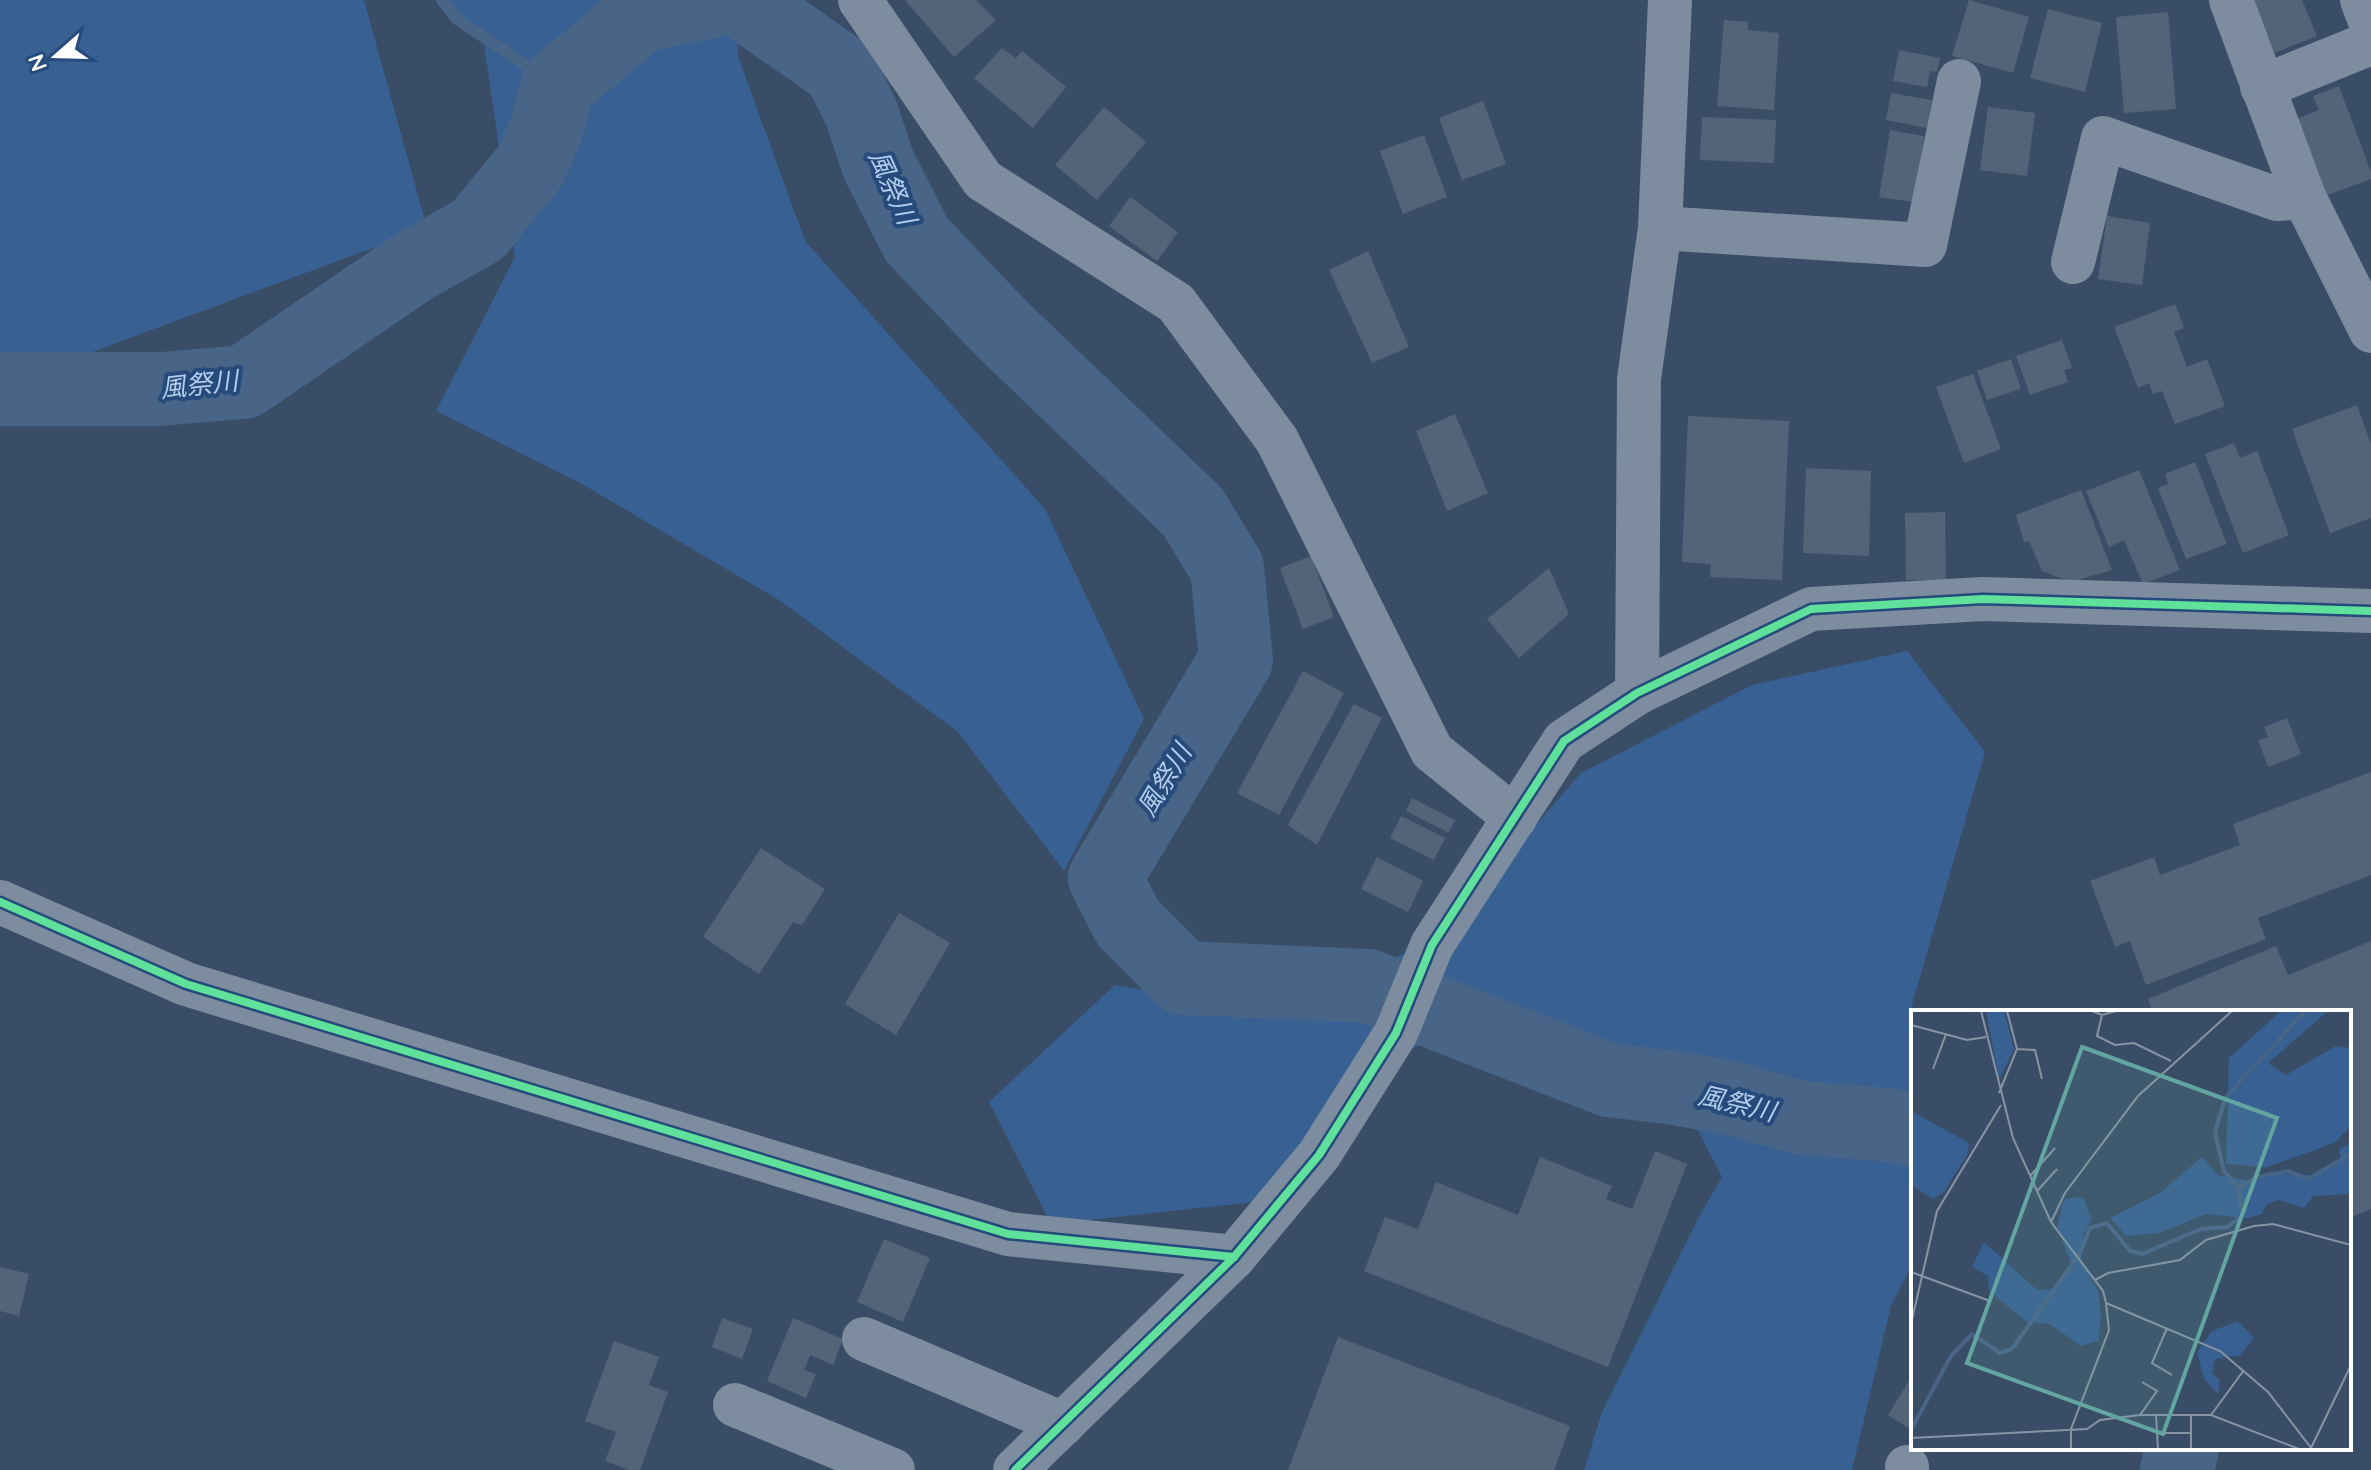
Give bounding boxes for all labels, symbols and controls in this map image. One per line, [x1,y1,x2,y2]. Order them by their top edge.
north arrow [16,16,96,96]
text: N [21,50,53,75]
water label: 風祭川 [862,145,925,232]
water label: 風祭川 [158,363,242,404]
water label: 風祭川 [1130,736,1200,822]
inset map [1911,1010,2351,1450]
water label: 風祭川 [1695,1078,1782,1129]

